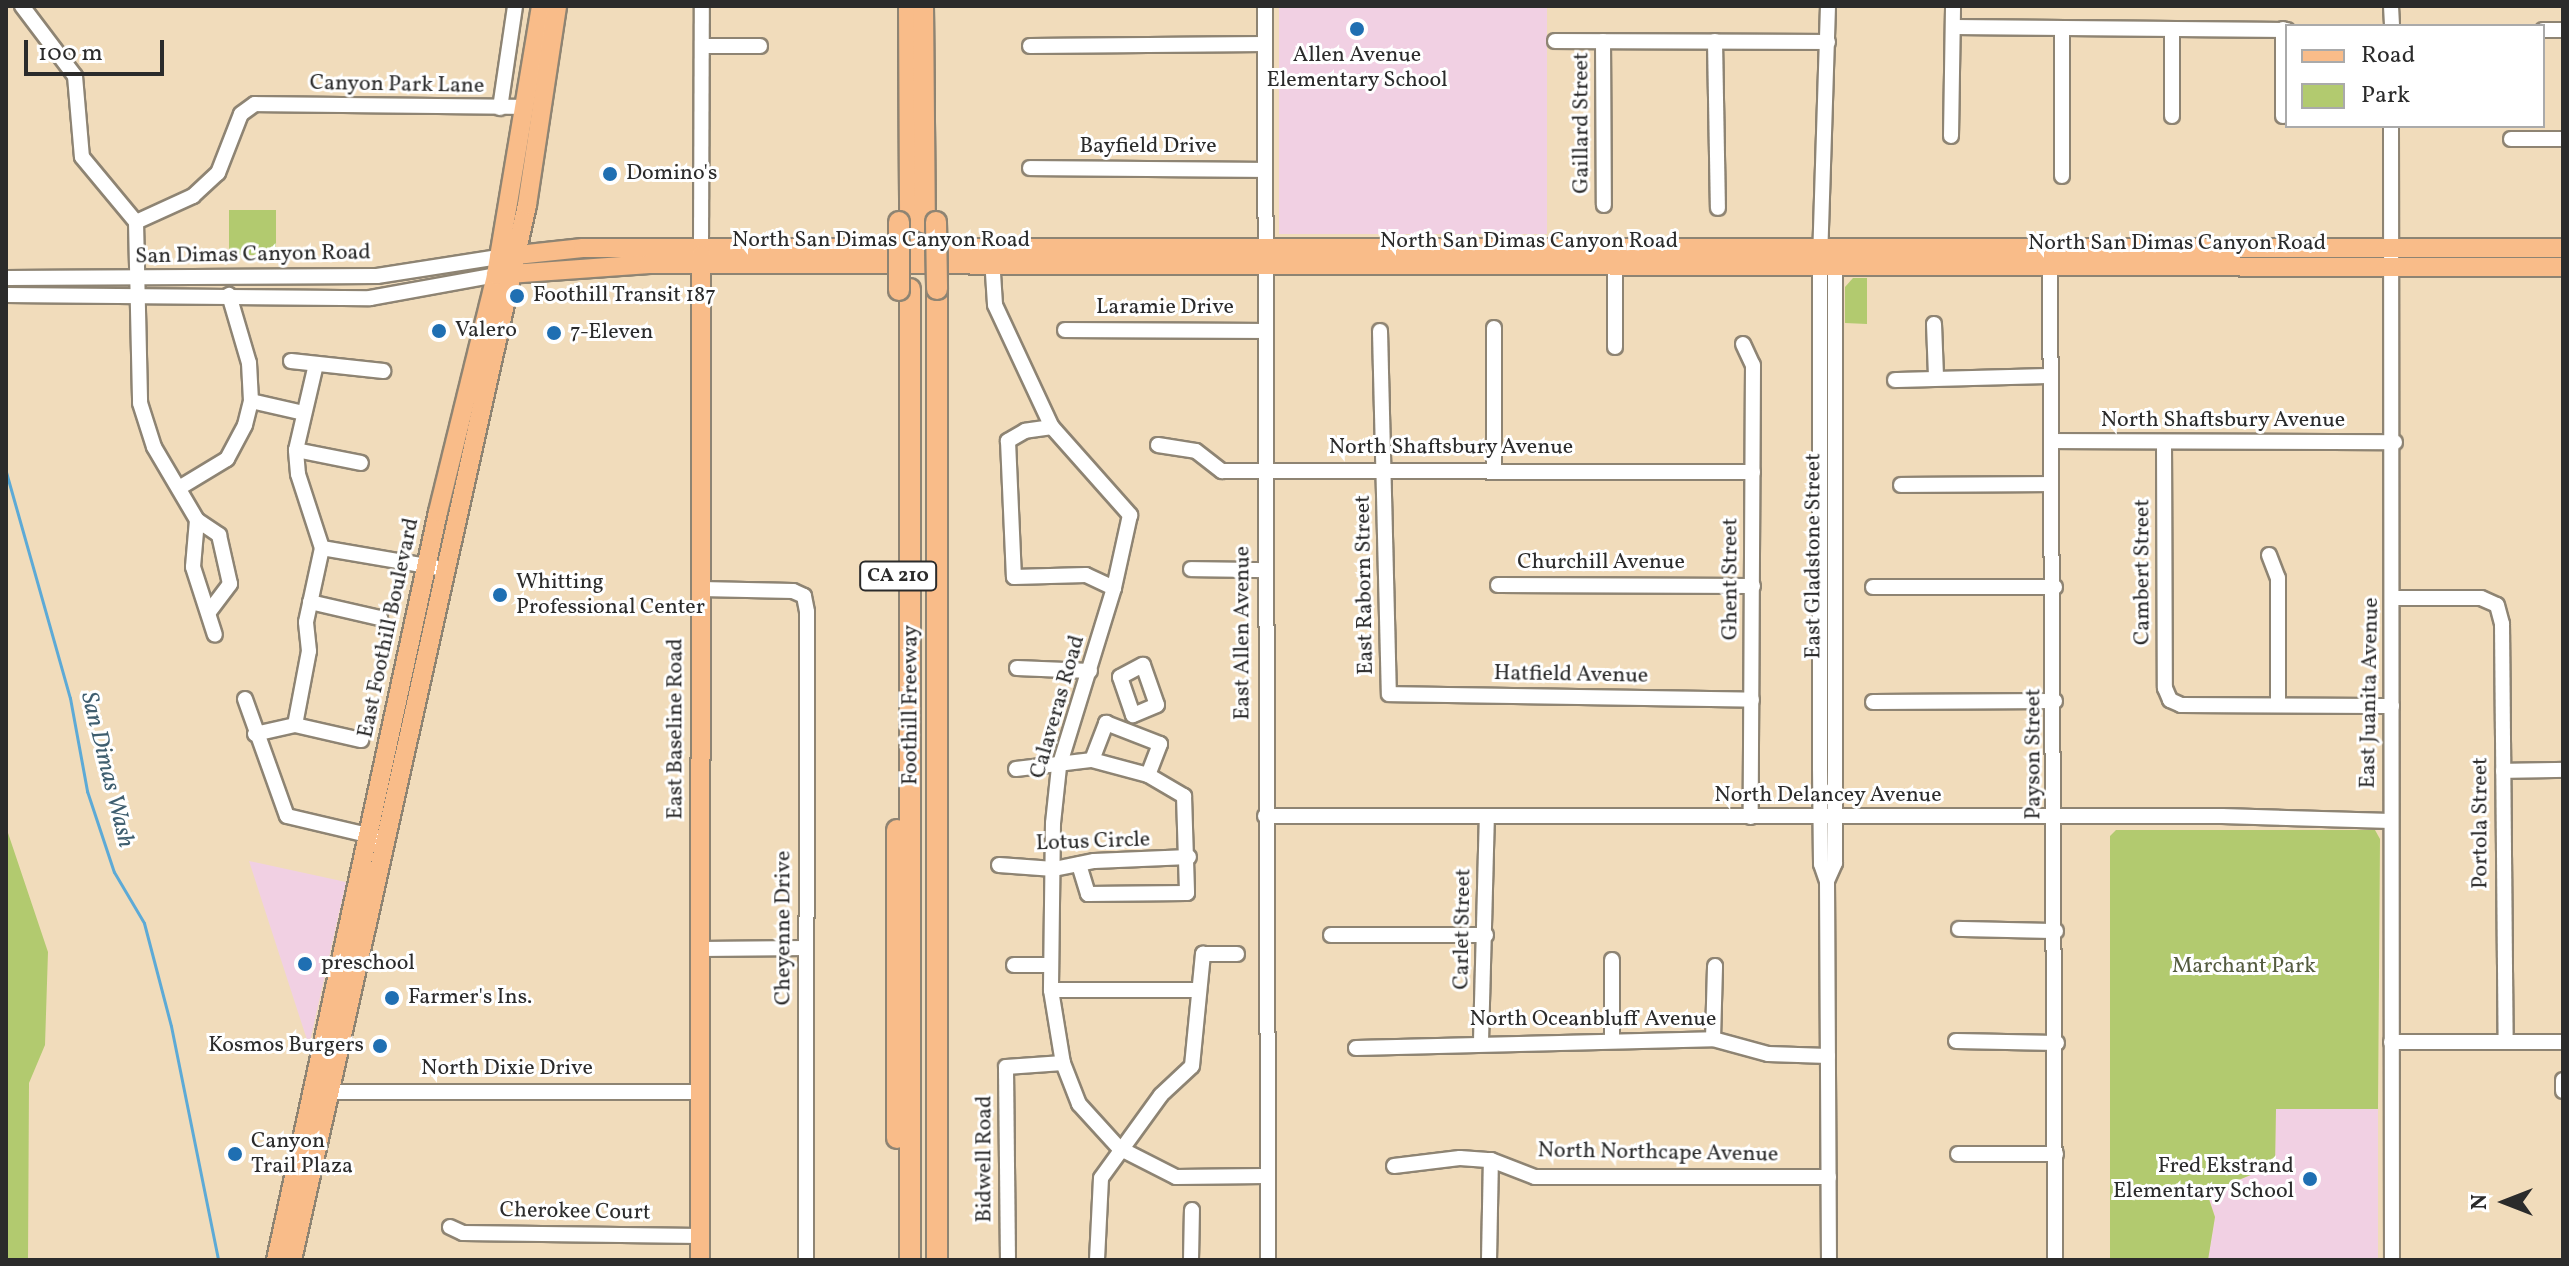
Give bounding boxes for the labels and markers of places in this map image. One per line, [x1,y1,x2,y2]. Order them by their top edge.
marker: Allen Avenue Elementary School [1348,20,1366,38]
place label: Allen Avenue Elementary School [1266,42,1448,94]
place label: Domino's [626,161,717,187]
marker: Domino's [601,165,619,183]
place label: Foothill Transit 187 [533,283,717,309]
marker: Foothill Transit 187 [508,287,526,305]
place label: Valero [455,318,517,344]
place label: 7-Eleven [570,320,653,346]
marker: Valero [430,322,448,340]
marker: 7-Eleven [545,324,563,342]
place label: Whitting Professional Center [516,569,705,620]
marker: Whitting Professional Center [491,586,509,604]
place label: preschool [321,951,415,977]
marker: preschool [296,955,314,973]
place label: Farmer's Ins. [408,985,532,1011]
marker: Farmer's Ins. [383,989,401,1007]
place label: Kosmos Burgers [208,1033,364,1059]
marker: Kosmos Burgers [371,1037,389,1055]
place label: Canyon Trail Plaza [251,1128,353,1180]
marker: Canyon Trail Plaza [226,1145,244,1163]
place label: Fred Ekstrand Elementary School [2112,1153,2294,1204]
marker: Fred Ekstrand Elementary School [2301,1170,2319,1188]

